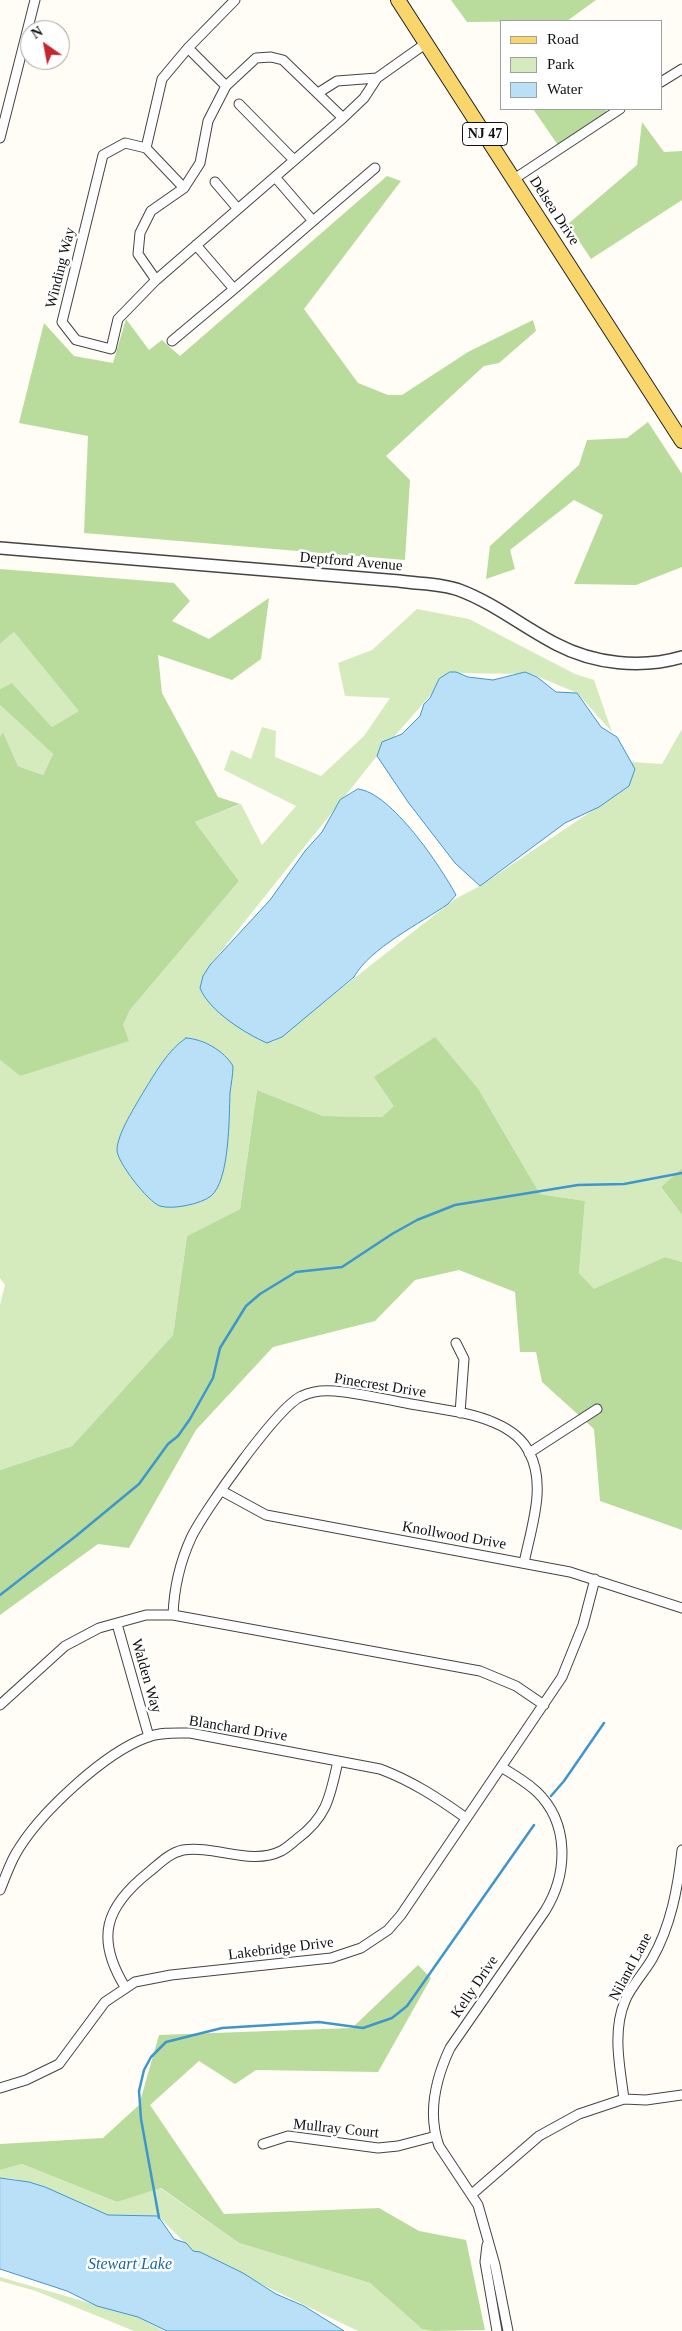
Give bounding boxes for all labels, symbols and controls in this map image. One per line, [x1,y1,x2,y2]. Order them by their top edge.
north arrow [20,20,70,70]
legend [500,20,662,110]
text: N [29,24,45,42]
text: Road [547,31,579,47]
text: Park [547,56,575,72]
text: Water [547,81,582,97]
road number: NJ 47 [462,122,508,146]
street label: Delsea Drive [525,173,583,249]
street label: Winding Way [42,226,80,310]
street label: Deptford Avenue [299,549,403,575]
street label: Pinecrest Drive [333,1370,427,1402]
street label: Knollwood Drive [401,1518,507,1554]
street label: Walden Way [127,1637,165,1715]
street label: Blanchard Drive [187,1712,289,1746]
street label: Niland Lane [606,1930,656,2004]
street label: Lakebridge Drive [227,1934,335,1964]
street label: Kelly Drive [448,1952,502,2022]
street label: Mullray Court [292,2116,380,2142]
water label: Stewart Lake [88,2255,172,2275]

